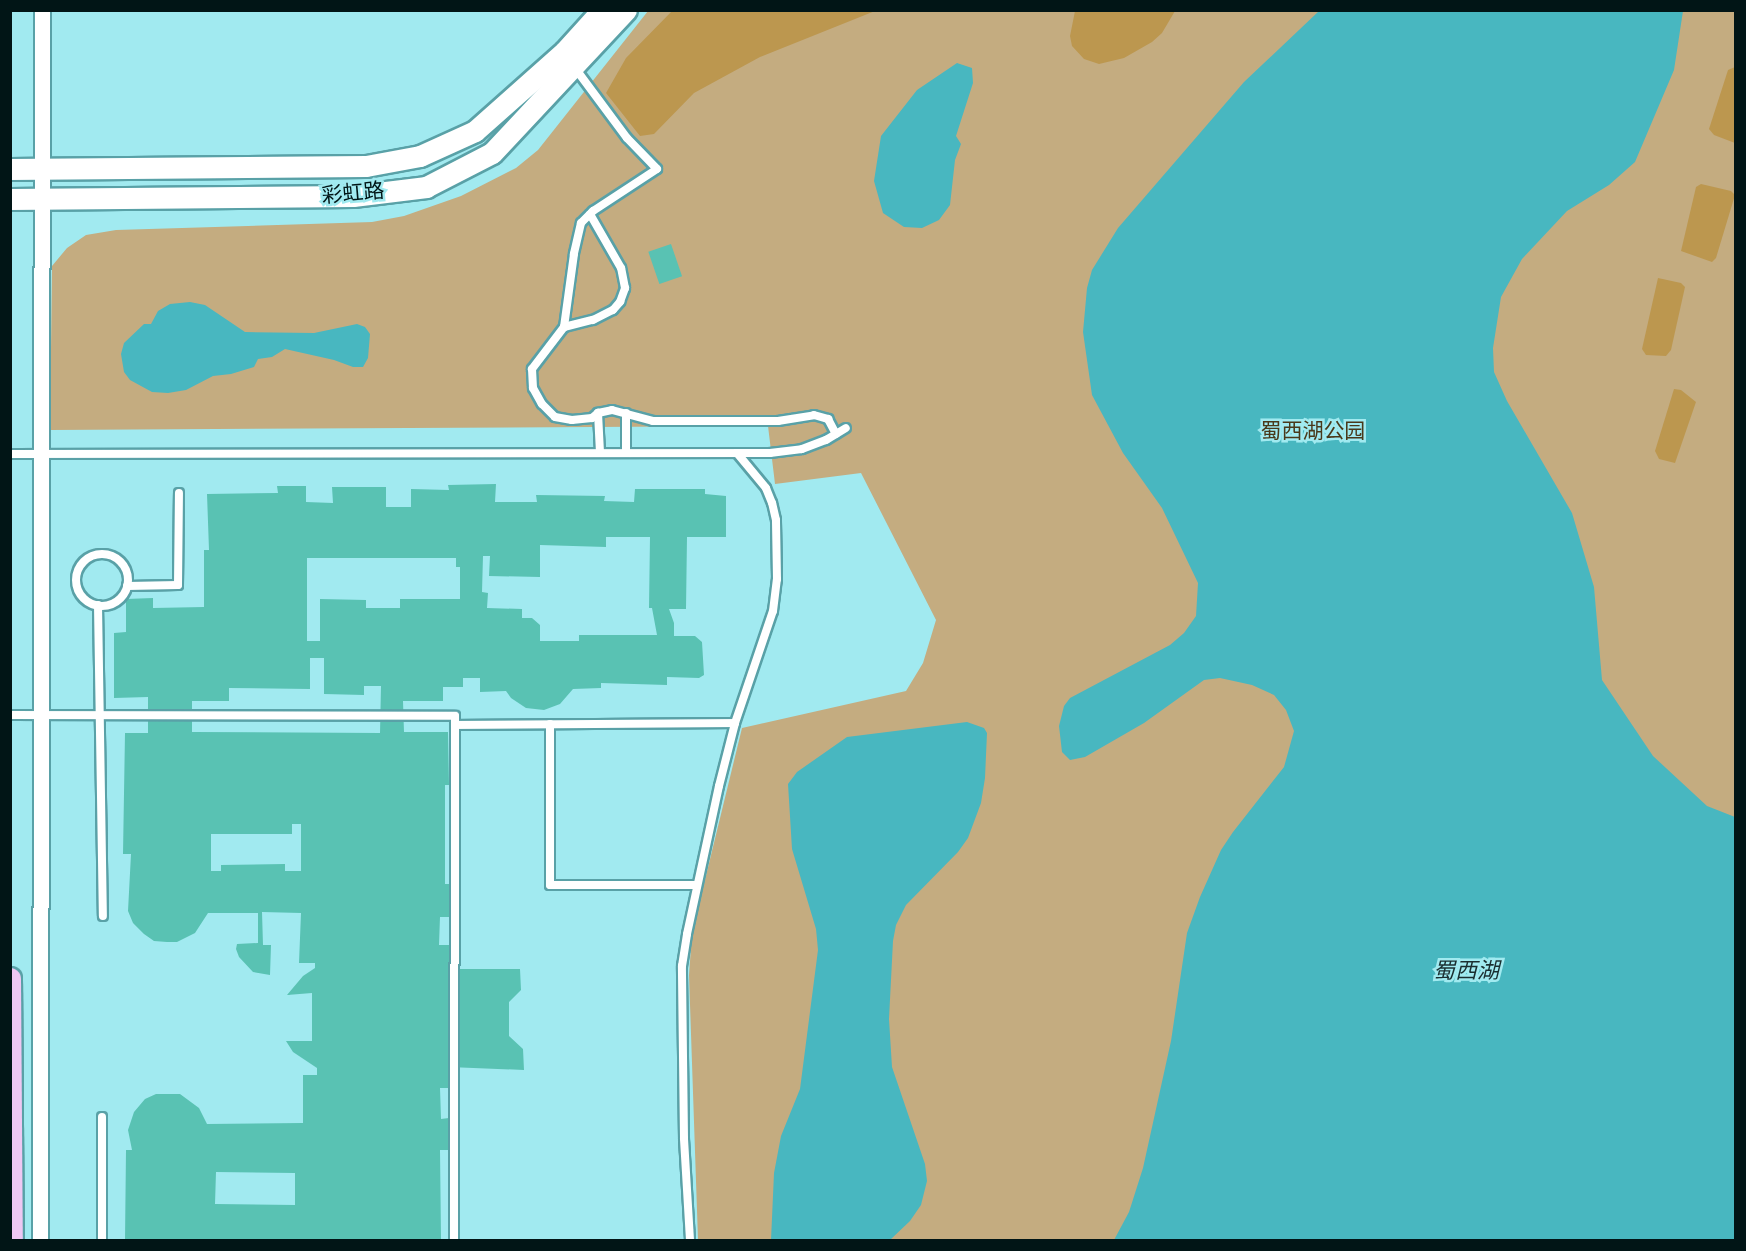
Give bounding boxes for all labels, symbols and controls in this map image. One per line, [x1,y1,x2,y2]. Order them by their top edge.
street label: 彩虹路 [321,179,385,209]
park label: 蜀西湖公园 [1261,419,1365,445]
water label: 蜀西湖 [1433,959,1499,985]

